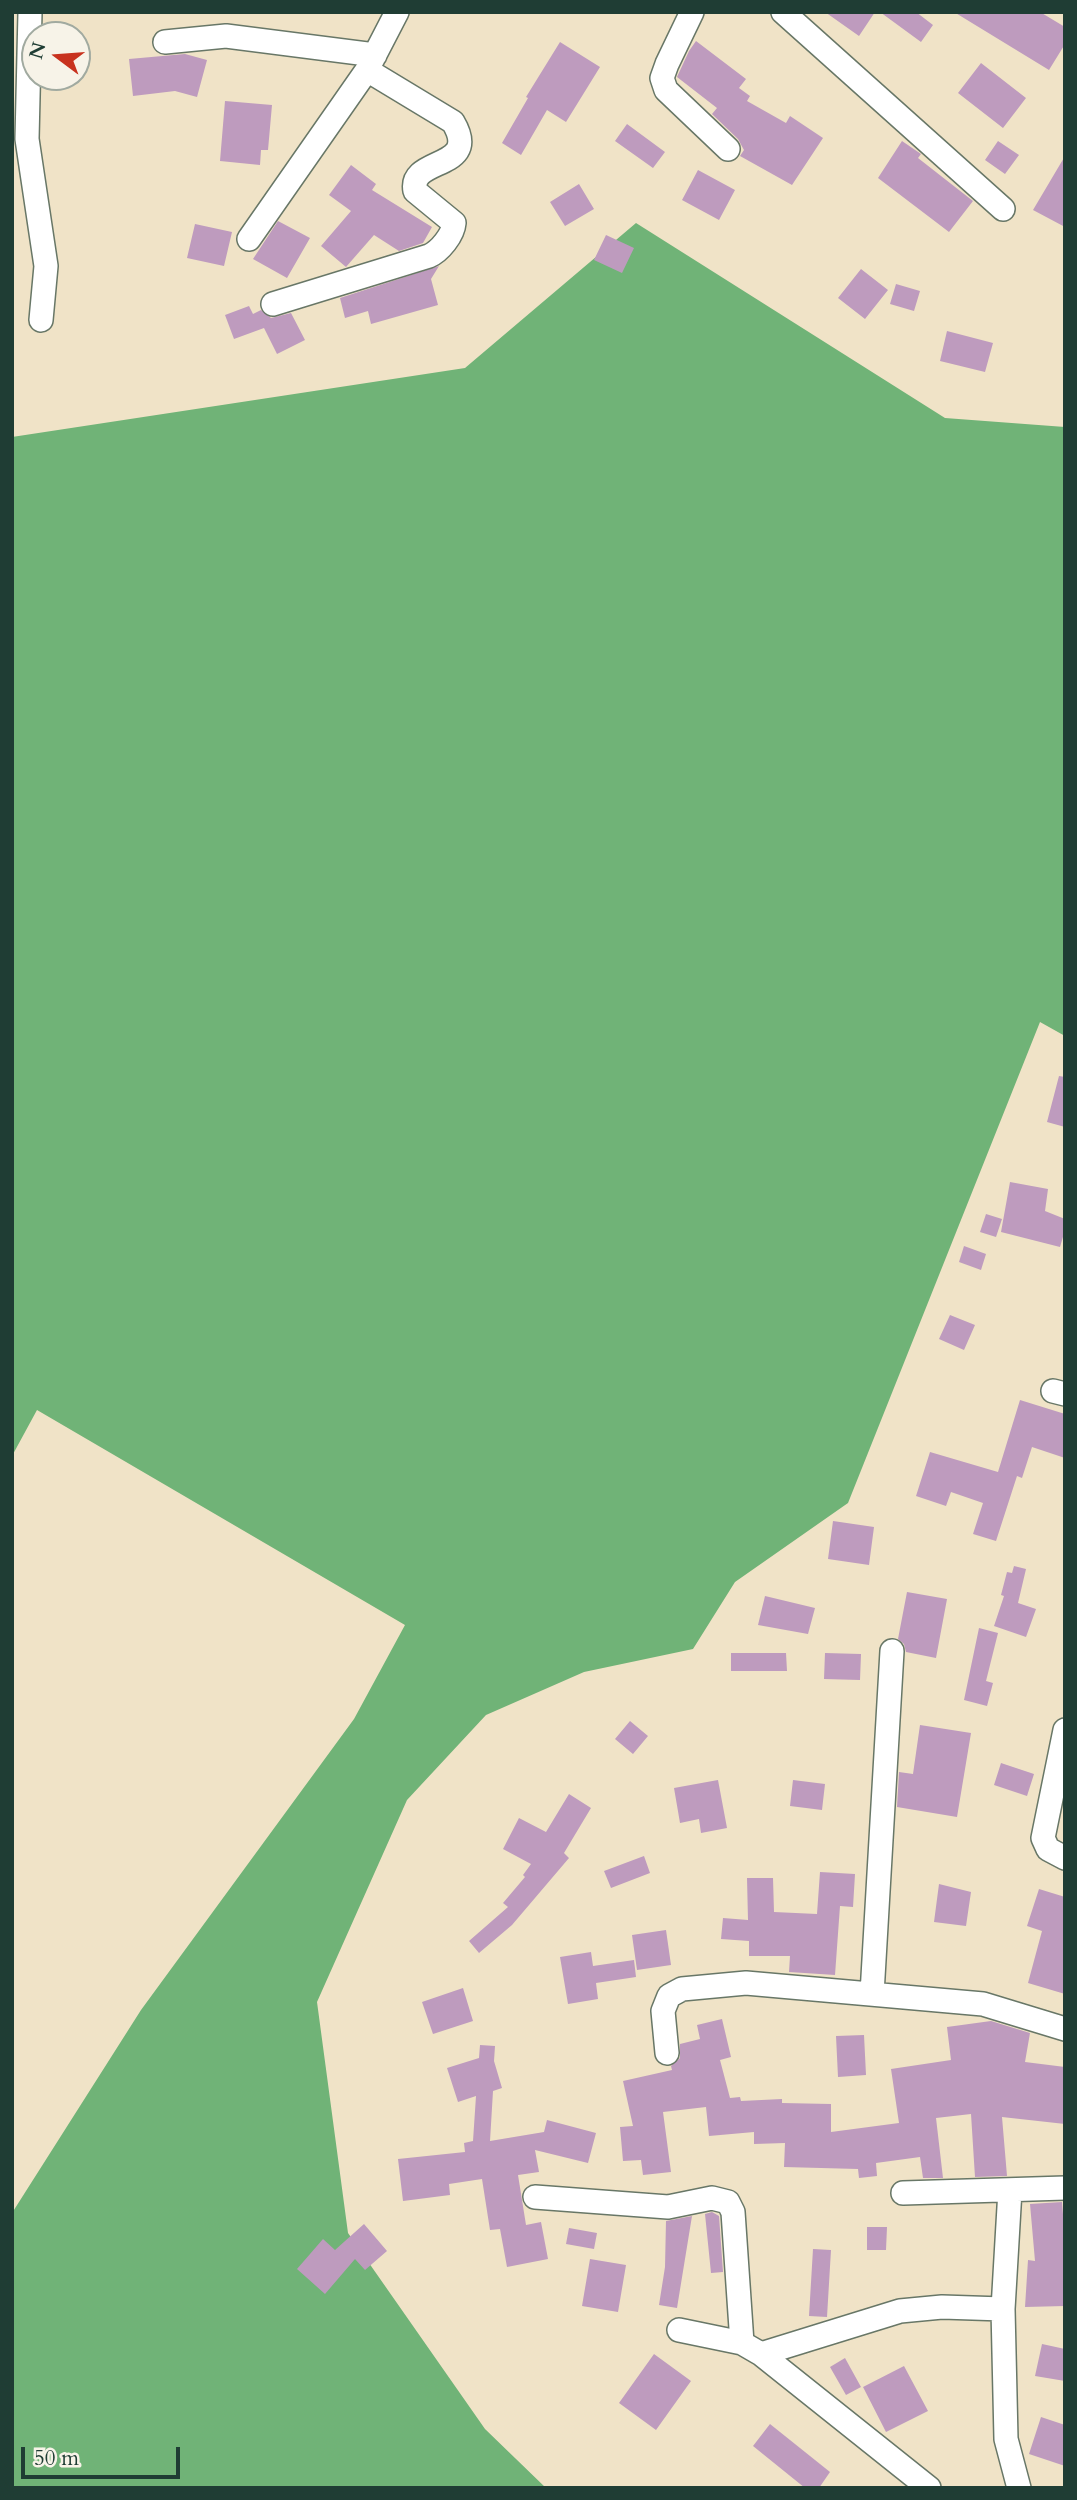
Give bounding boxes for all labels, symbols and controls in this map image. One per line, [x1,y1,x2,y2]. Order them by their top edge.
north arrow [21,21,91,91]
text: N [23,39,53,62]
scale bar [24,2434,184,2478]
text: 50 m [34,2444,79,2473]

